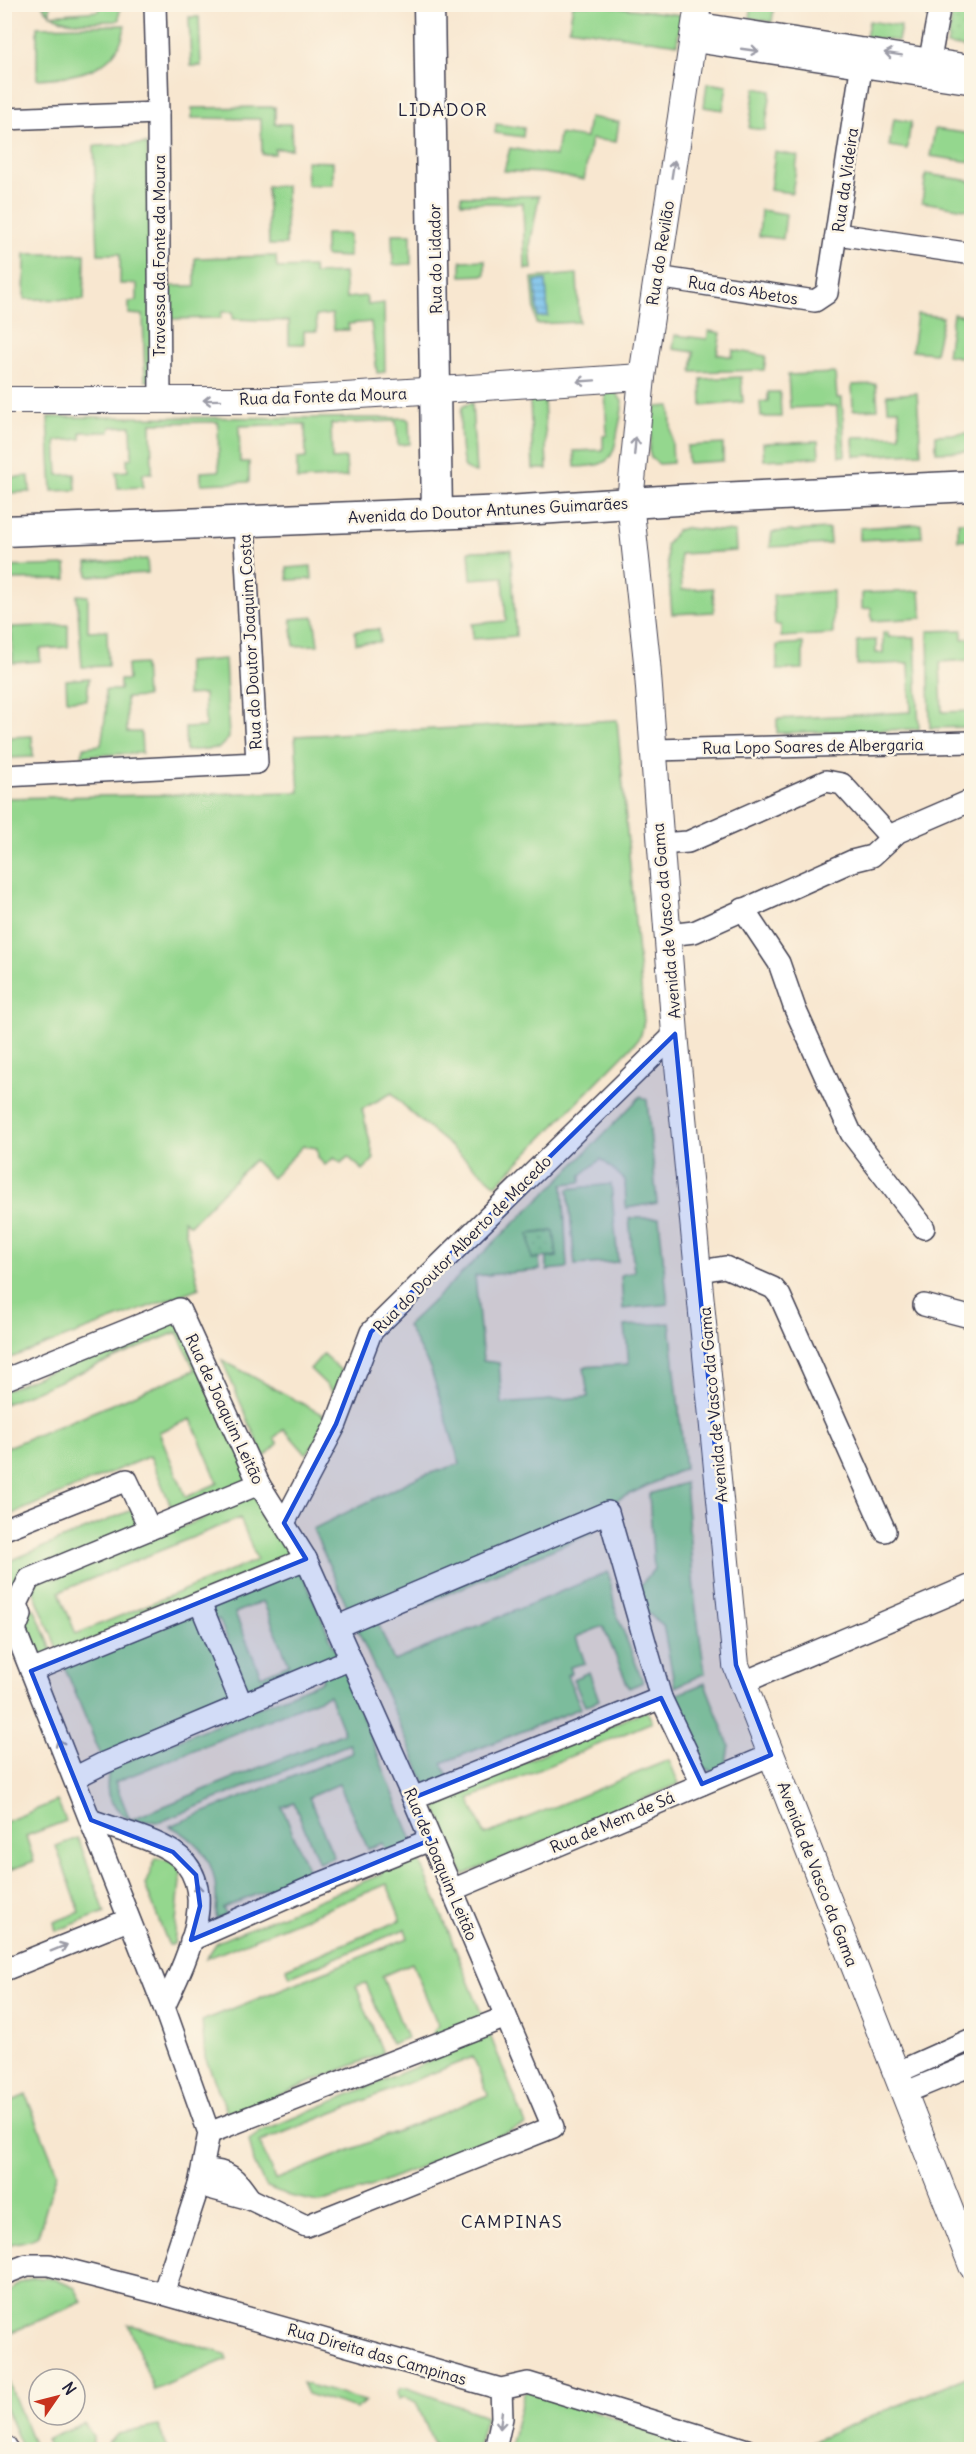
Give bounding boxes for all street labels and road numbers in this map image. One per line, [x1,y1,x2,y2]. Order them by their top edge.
street label: Rua da Videira [828,126,862,234]
street label: Travessa da Fonte da Moura [149,155,169,357]
street label: Rua do Revilão [642,199,678,307]
street label: Rua do Lidador [424,203,446,314]
street label: Rua dos Abetos [687,271,799,309]
street label: Rua da Fonte da Moura [239,383,407,409]
street label: Avenida do Doutor Antunes Guimarães [347,493,629,527]
street label: Rua do Doutor Joaquim Costa [234,534,266,750]
street label: Rua Lopo Soares de Albergaria [702,734,924,758]
street label: Avenida de Vasco da Gama [647,822,685,1020]
street label: Rua do Doutor Alberto de Macedo [369,1151,555,1337]
street label: Avenida de Vasco da Gama [694,1306,732,1504]
street label: Rua de Joaquim Leitão [181,1331,269,1487]
street label: Avenida de Vasco da Gama [773,1779,863,1969]
street label: Rua de Joaquim Leitão [400,1785,482,1943]
street label: Rua de Mem de Sá [547,1787,677,1857]
street label: Rua Direita das Campinas [285,2319,469,2389]

